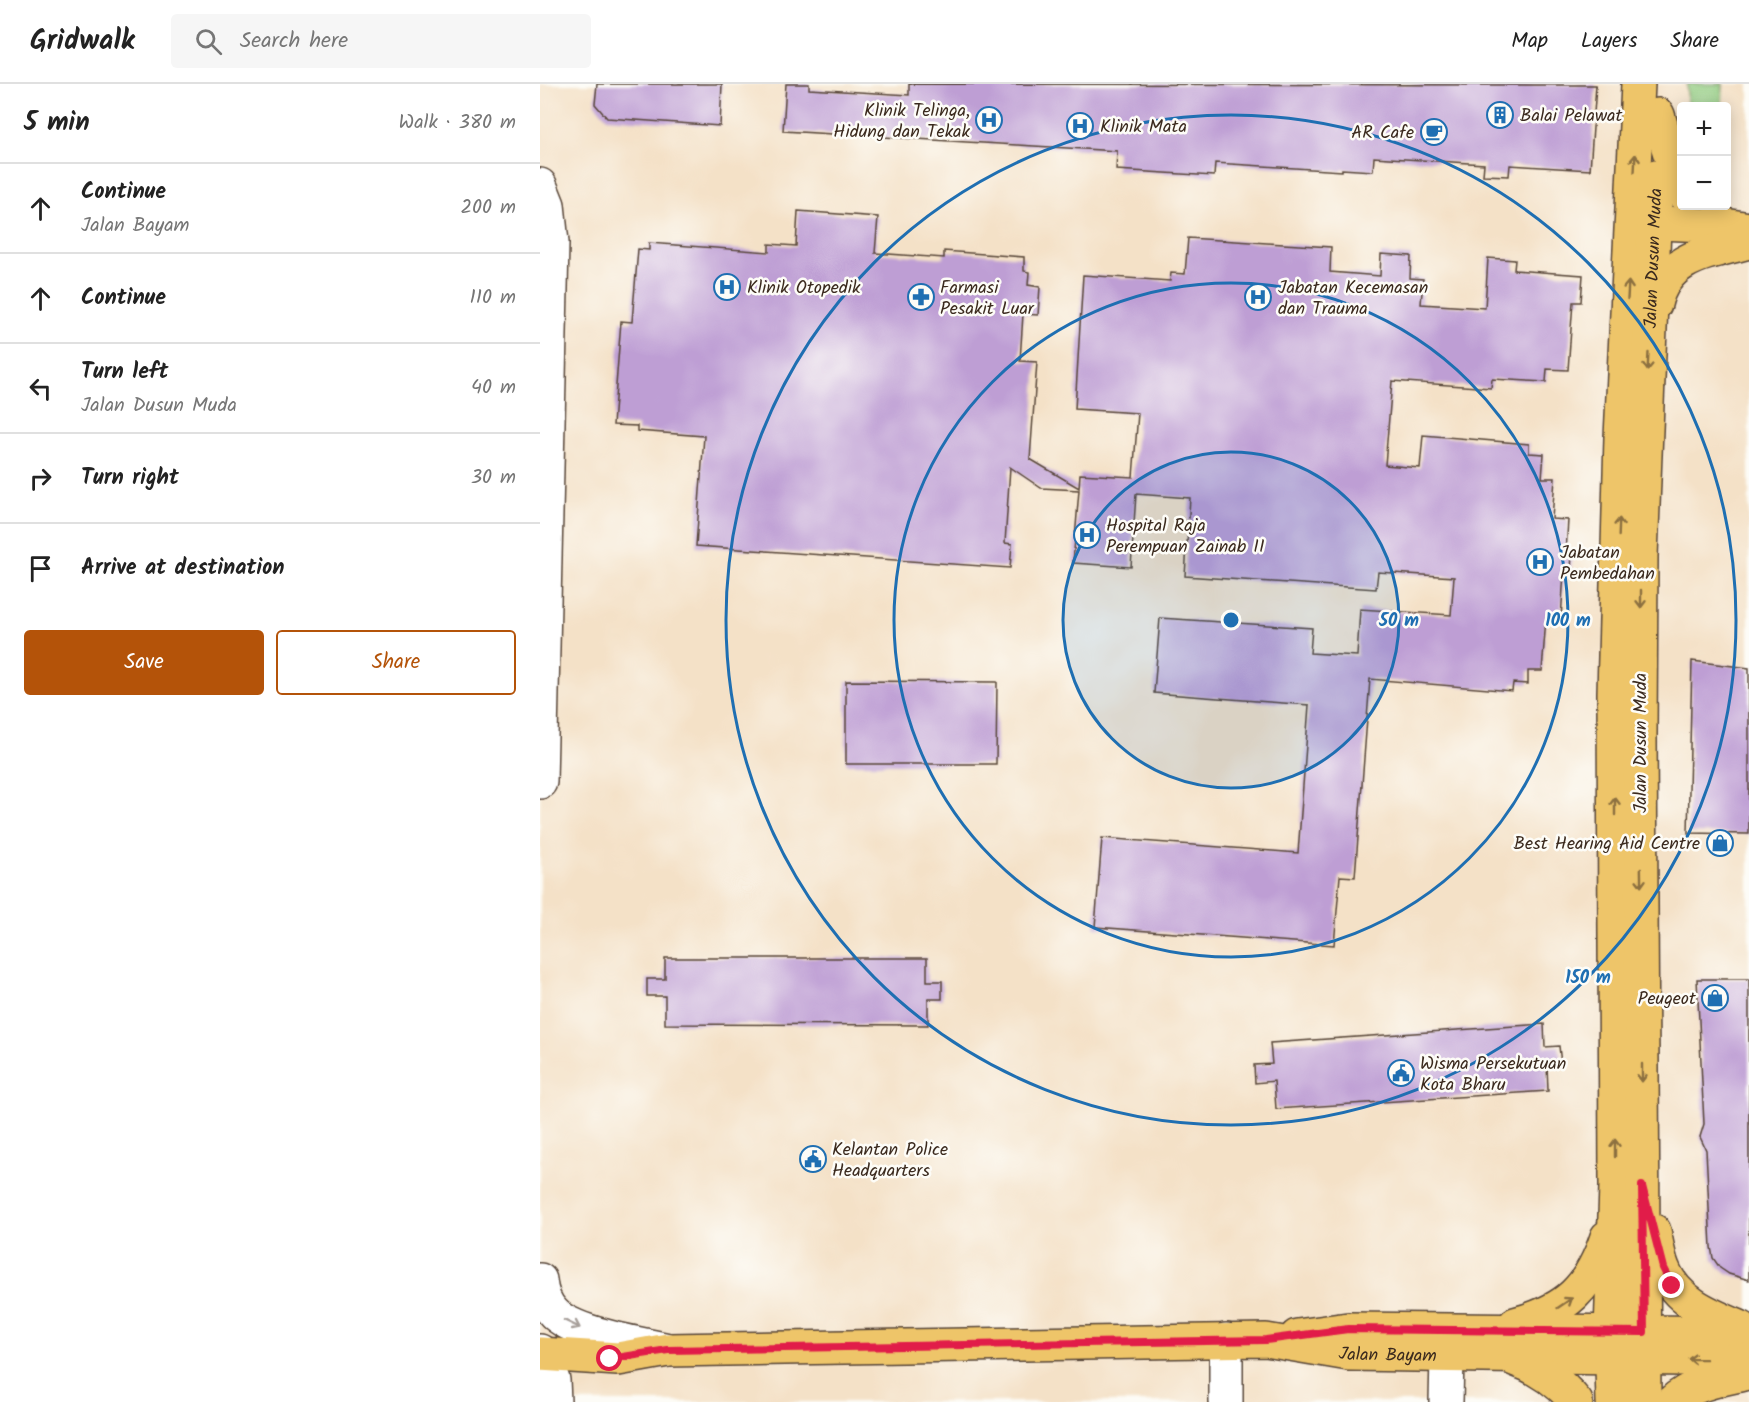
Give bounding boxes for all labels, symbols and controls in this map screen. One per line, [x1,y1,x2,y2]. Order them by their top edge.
search box [171,14,591,68]
text: Gridwalk [30,19,135,64]
text: Search here [240,24,348,59]
icon: search [192,25,225,58]
text: Map [1511,25,1548,58]
text: Layers [1581,25,1637,58]
text: Share [1670,25,1719,58]
place label: Klinik Telinga, Hidung dan Tekak [833,97,971,147]
building icon: Balai Pelawat [1485,100,1515,130]
text: 5 min [24,102,90,144]
place label: Balai Pelawat [1520,102,1624,131]
map controls [1677,102,1731,210]
button: + [1677,102,1731,156]
hospital icon: Klinik Telinga, Hidung dan Tekak [974,105,1004,135]
text: Walk · 380 m [399,107,516,139]
hospital icon: Klinik Mata [1065,111,1095,141]
place label: Klinik Mata [1100,113,1187,142]
cafe icon: AR Cafe [1419,117,1449,147]
place label: AR Cafe [1351,119,1414,148]
one-way arrow [1629,154,1640,174]
button: − [1677,156,1731,210]
text: Continue [81,175,166,210]
street label: Jalan Dusun Muda [1637,188,1672,329]
icon: ahead [24,192,57,225]
text: 200 m [460,192,516,224]
text: Jalan Bayam [81,210,190,242]
hospital icon: Klinik Otopedik [712,272,742,302]
place label: Klinik Otopedik [747,274,861,303]
place label: Farmasi Pesakit Luar [940,274,1035,324]
place label: Jabatan Kecemasan dan Trauma [1278,274,1428,324]
one-way arrow [1623,280,1634,300]
text: Continue [81,281,166,316]
icon: ahead [24,282,57,315]
text: 110 m [470,282,516,314]
pharmacy icon: Farmasi Pesakit Luar [906,282,936,312]
hospital icon: Jabatan Kecemasan dan Trauma [1243,282,1273,312]
one-way arrow [1643,352,1654,372]
text: Turn left [81,355,168,390]
icon: left [24,372,57,405]
text: 40 m [471,372,516,404]
text: Jalan Dusun Muda [81,390,237,422]
text: Turn right [81,461,179,496]
icon: right [24,462,57,495]
text: 30 m [471,462,516,494]
place label: Hospital Raja Perempuan Zainab II [1106,512,1265,562]
one-way arrow [1613,517,1624,537]
hospital icon: Hospital Raja Perempuan Zainab II [1072,520,1102,550]
place label: Jabatan Pembedahan [1560,539,1655,589]
hospital icon: Jabatan Pembedahan [1525,547,1555,577]
text: Arrive at destination [81,551,284,586]
icon: arrive [24,552,57,585]
one-way arrow [1635,589,1647,609]
text: 50 m [1378,607,1419,636]
text: 100 m [1545,607,1591,636]
centre of rings [1221,610,1241,630]
button: Save [24,630,264,695]
button: Share [276,630,516,695]
street label: Jalan Dusun Muda [1627,673,1656,813]
one-way arrow [1609,796,1621,816]
shop icon: Best Hearing Aid Centre [1705,828,1735,858]
place label: Best Hearing Aid Centre [1513,830,1700,859]
one-way arrow [1636,868,1647,888]
text: 150 m [1565,964,1611,993]
shop icon: Peugeot [1700,983,1730,1013]
place label: Peugeot [1638,985,1697,1014]
place label: Wisma Persekutuan Kota Bharu [1420,1050,1566,1100]
public building icon: Wisma Persekutuan Kota Bharu [1386,1058,1416,1088]
one-way arrow [1636,1063,1648,1083]
place label: Kelantan Police Headquarters [832,1136,948,1186]
one-way arrow [1609,1138,1621,1158]
public building icon: Kelantan Police Headquarters [798,1144,828,1174]
route end [1658,1272,1684,1298]
one-way arrow [1556,1297,1573,1310]
one-way arrow [563,1318,581,1330]
street label: Jalan Bayam [1336,1340,1437,1371]
route start [596,1345,622,1371]
one-way arrow [1687,1353,1707,1365]

